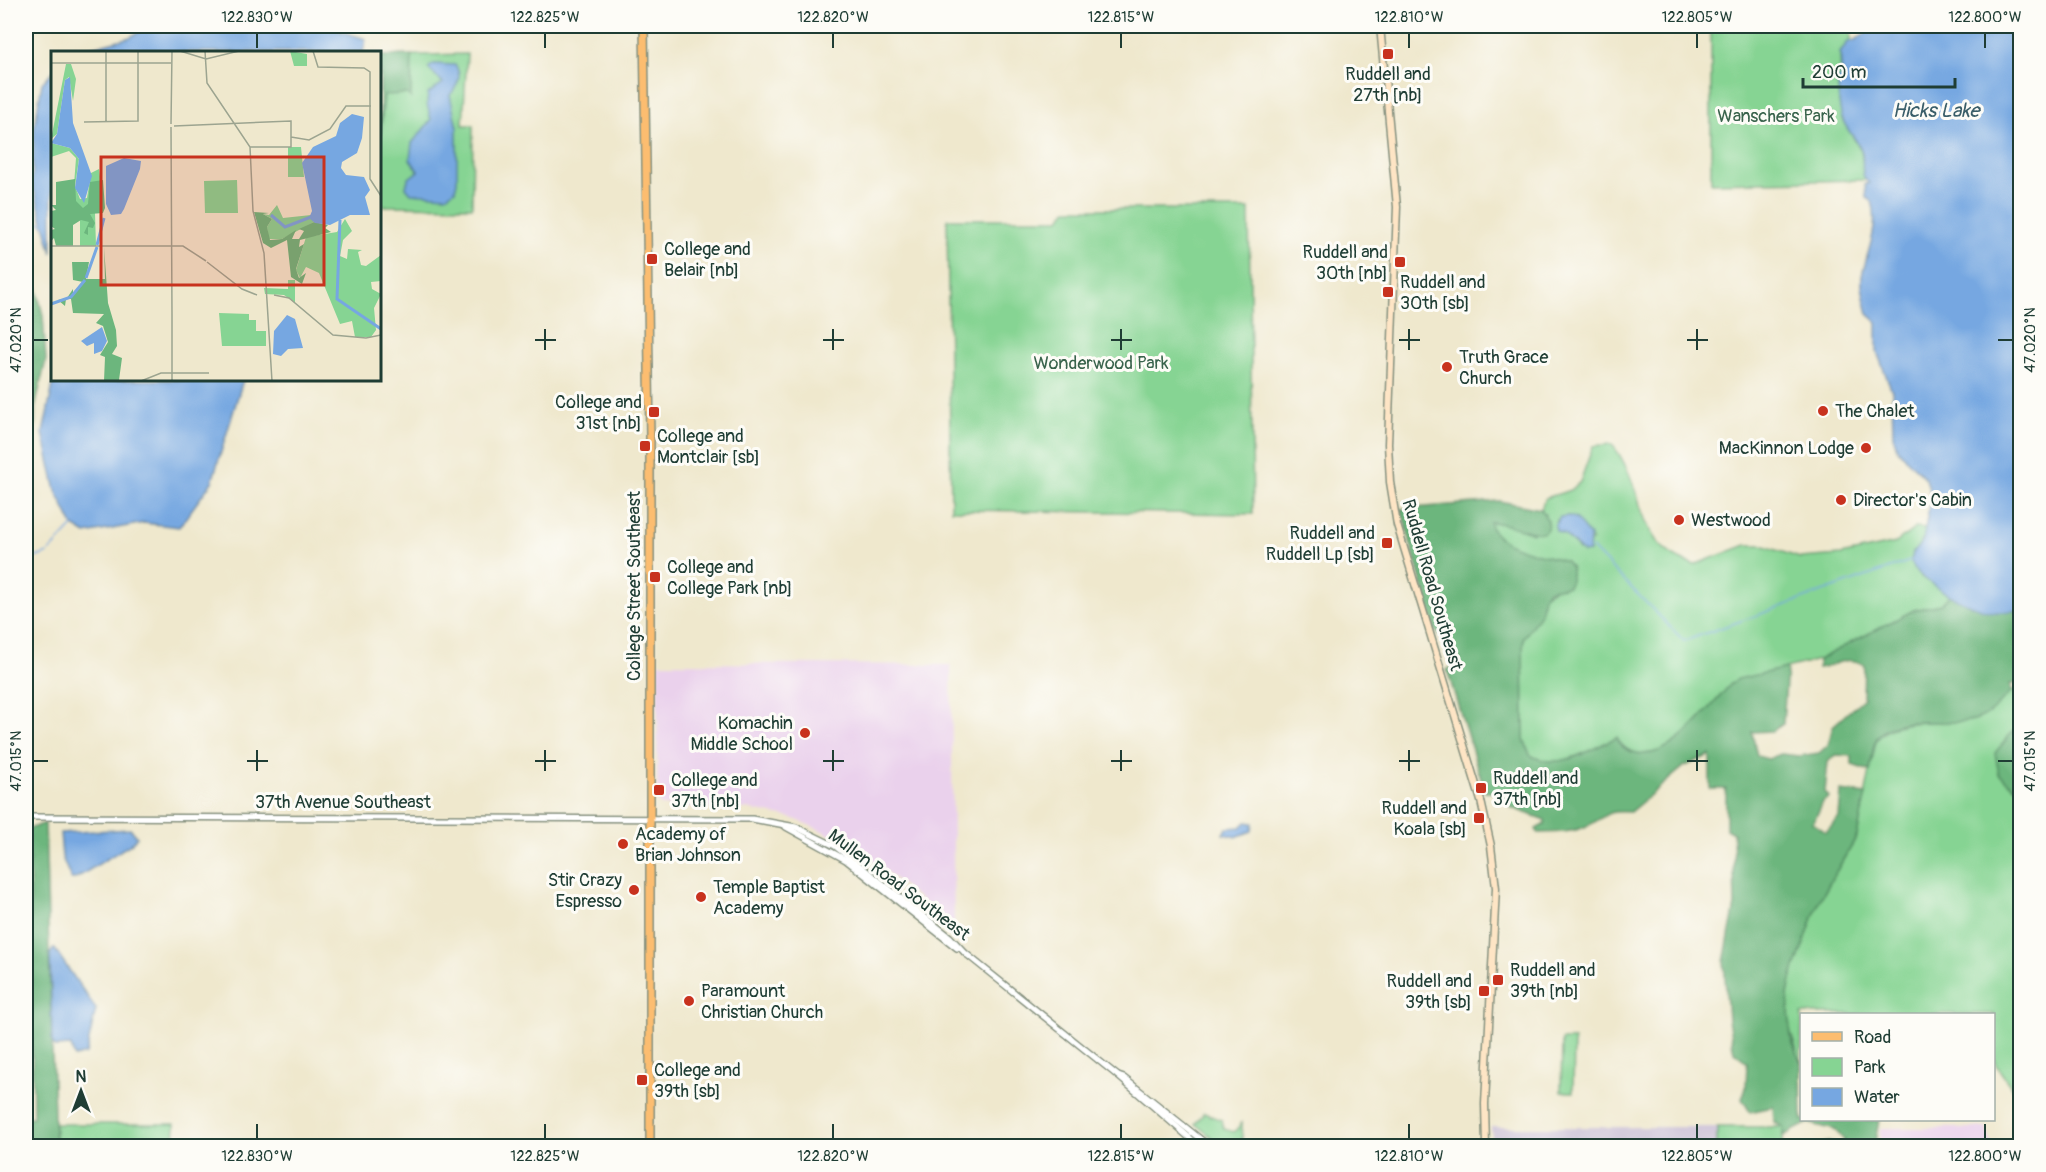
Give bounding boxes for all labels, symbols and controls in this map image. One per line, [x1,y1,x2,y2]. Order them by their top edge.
text: 122.830°W [221,8,293,27]
text: 122.825°W [510,8,580,27]
text: 122.820°W [797,8,869,27]
text: 122.815°W [1088,8,1155,27]
text: 122.810°W [1375,8,1444,27]
text: 122.805°W [1661,8,1733,27]
text: 122.800°W [1948,8,2022,27]
marker: Ruddell and 27th [nb] [1381,47,1395,61]
inset map [51,51,381,381]
scale bar [1803,51,1954,89]
text: 200 m [1812,61,1867,84]
place label: Ruddell and 27th [nb] [1345,63,1431,107]
water label: Hicks Lake [1893,98,1982,123]
park label: Wanschers Park [1717,105,1835,128]
place label: College and Belair [nb] [664,238,751,282]
place label: Ruddell and 30th [nb] [1303,241,1388,285]
marker: College and Belair [nb] [645,252,659,266]
marker: Ruddell and 30th [nb] [1393,255,1407,269]
place label: Ruddell and 30th [sb] [1400,271,1485,315]
marker: Ruddell and 30th [sb] [1381,285,1395,299]
text: 47.020°N [7,307,26,373]
text: 47.020°N [2021,307,2040,373]
place label: Truth Grace Church [1459,346,1548,390]
park label: Wonderwood Park [1033,352,1169,375]
marker: Truth Grace Church [1440,360,1454,374]
place label: College and 31st [nb] [555,391,642,435]
place label: The Chalet [1835,400,1915,423]
marker: The Chalet [1816,404,1830,418]
marker: College and 31st [nb] [647,405,661,419]
place label: College and Montclair [sb] [657,425,760,469]
place label: MacKinnon Lodge [1719,437,1854,460]
marker: College and Montclair [sb] [638,439,652,453]
marker: MacKinnon Lodge [1859,441,1873,455]
place label: Director's Cabin [1853,489,1972,512]
street label: College Street Southeast [623,490,646,681]
marker: Director's Cabin [1834,493,1848,507]
street label: Ruddell Road Southeast [1397,497,1468,674]
place label: Westwood [1691,509,1771,532]
marker: Westwood [1672,513,1686,527]
place label: Ruddell and Ruddell Lp [sb] [1266,522,1375,566]
marker: Ruddell and Ruddell Lp [sb] [1380,536,1394,550]
place label: College and College Park [nb] [667,556,793,600]
marker: College and College Park [nb] [648,570,662,584]
place label: Komachin Middle School [690,712,793,756]
marker: Komachin Middle School [798,726,812,740]
text: 47.015°N [7,731,26,791]
text: 47.015°N [2021,731,2040,791]
place label: Ruddell and 37th [nb] [1493,767,1578,811]
place label: College and 37th [nb] [671,769,758,813]
marker: Ruddell and 37th [nb] [1474,781,1488,795]
marker: College and 37th [nb] [652,783,666,797]
street label: 37th Avenue Southeast [255,791,432,814]
place label: Ruddell and Koala [sb] [1382,797,1467,841]
marker: Ruddell and Koala [sb] [1472,811,1486,825]
place label: Academy of Brian Johnson [635,823,741,867]
street label: Mullen Road Southeast [823,824,975,946]
marker: Academy of Brian Johnson [616,837,630,851]
place label: Stir Crazy Espresso [548,869,622,913]
place label: Temple Baptist Academy [713,876,826,920]
marker: Stir Crazy Espresso [627,883,641,897]
marker: Temple Baptist Academy [694,890,708,904]
place label: Ruddell and 39th [nb] [1510,959,1595,1003]
place label: Ruddell and 39th [sb] [1387,970,1472,1014]
marker: Ruddell and 39th [nb] [1491,973,1505,987]
place label: Paramount Christian Church [701,980,823,1024]
marker: Ruddell and 39th [sb] [1477,984,1491,998]
marker: Paramount Christian Church [682,994,696,1008]
legend [1800,1013,1995,1121]
text: Road [1854,1026,1891,1049]
text: Park [1854,1056,1886,1079]
place label: College and 39th [sb] [654,1059,741,1103]
north arrow [51,1061,111,1121]
text: N [76,1067,87,1087]
marker: College and 39th [sb] [635,1073,649,1087]
text: Water [1854,1086,1900,1109]
text: 122.830°W [221,1147,293,1166]
text: 122.825°W [510,1147,580,1166]
text: 122.820°W [797,1147,869,1166]
text: 122.815°W [1088,1147,1155,1166]
text: 122.810°W [1375,1147,1444,1166]
text: 122.805°W [1661,1147,1733,1166]
text: 122.800°W [1948,1147,2022,1166]

